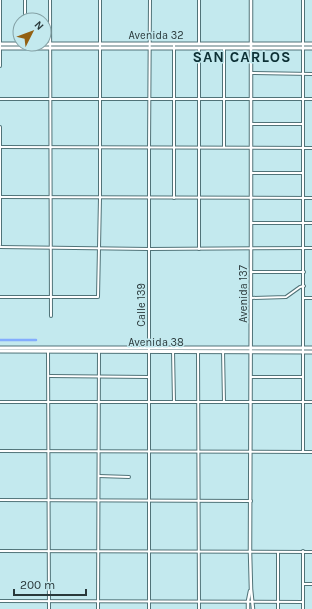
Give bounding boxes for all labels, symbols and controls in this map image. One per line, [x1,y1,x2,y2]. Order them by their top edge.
north arrow [12,12,52,52]
text: N [32,18,47,33]
street label: Avenida 32 [128,29,184,42]
district label: SAN CARLOS [192,48,292,66]
street label: Avenida 137 [237,265,250,323]
street label: Calle 139 [135,283,148,327]
street label: Avenida 38 [128,336,184,349]
scale bar [14,571,86,597]
text: 200 m [20,578,55,592]

